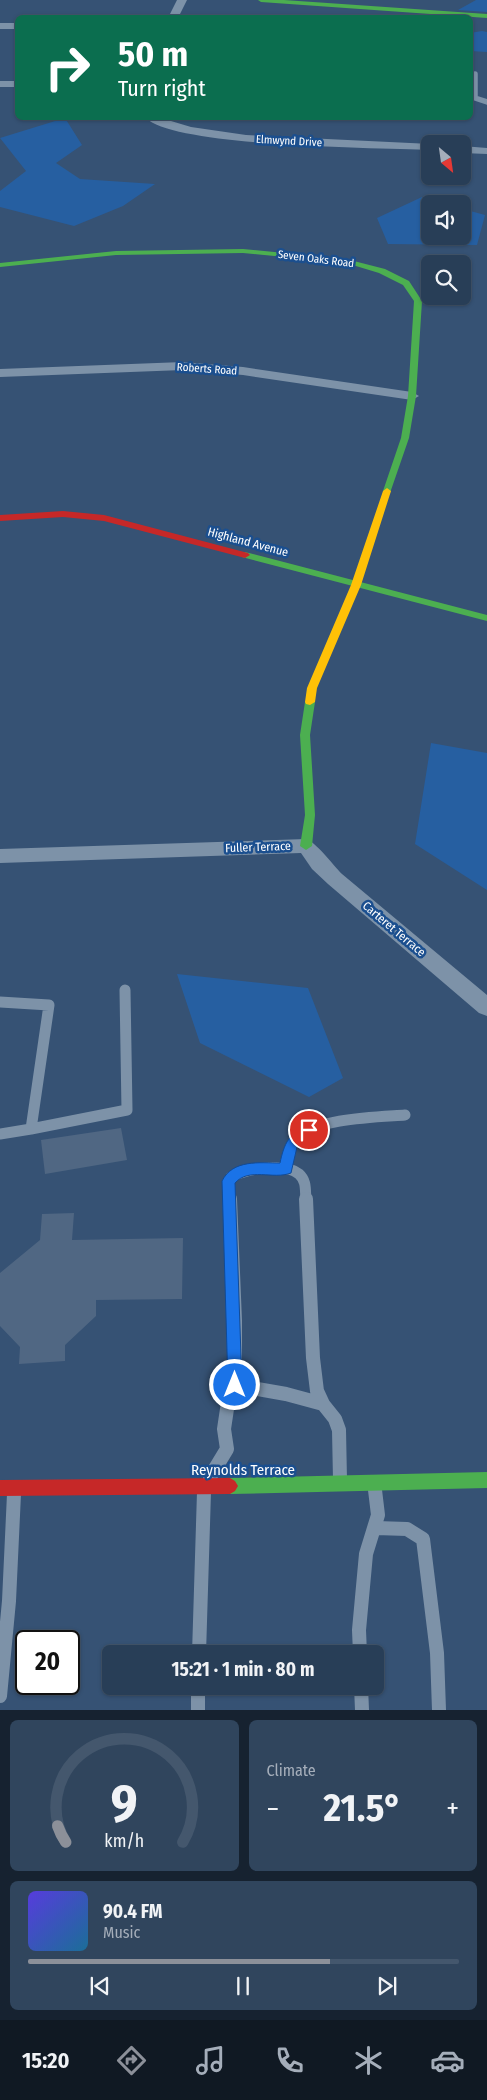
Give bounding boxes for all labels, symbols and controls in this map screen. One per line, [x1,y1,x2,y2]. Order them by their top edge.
text: 50 m [118,33,188,75]
icon: right [35,35,100,100]
text: Turn right [118,75,206,102]
street label: Elmwynd Drive [256,133,322,149]
north arrow [421,135,471,185]
map controls [421,135,471,305]
button: sound [421,195,471,245]
street label: Seven Oaks Road [277,248,355,270]
button: search [421,255,471,305]
street label: Roberts Road [176,360,238,378]
street label: Highland Avenue [206,525,290,560]
street label: Fuller Terrace [225,839,291,855]
street label: Carteret Terrace [360,899,428,959]
pin [288,1109,330,1151]
icon: arrive [295,1116,323,1144]
position arrow [208,1358,260,1410]
street label: Reynolds Terrace [191,1461,295,1479]
speed limit sign: 20 [15,1630,80,1695]
text: 15:21 · 1 min · 80 m [172,1658,314,1681]
text: Climate [267,1761,316,1780]
text: 9 [111,1772,138,1835]
text: 21.5° [324,1785,402,1831]
text: − [267,1792,279,1825]
text: + [446,1792,459,1825]
text: km/h [104,1830,144,1852]
text: 90.4 FM [103,1900,162,1923]
text: Music [103,1923,140,1942]
icon: previous [86,1972,114,2000]
icon: pause [229,1972,257,2000]
icon: next [373,1972,401,2000]
icon: directions [114,2043,149,2078]
icon: music [193,2043,228,2078]
icon: phone [272,2043,307,2078]
icon: climate [351,2043,386,2078]
icon: car [430,2043,465,2078]
text: 15:20 [22,2047,69,2074]

